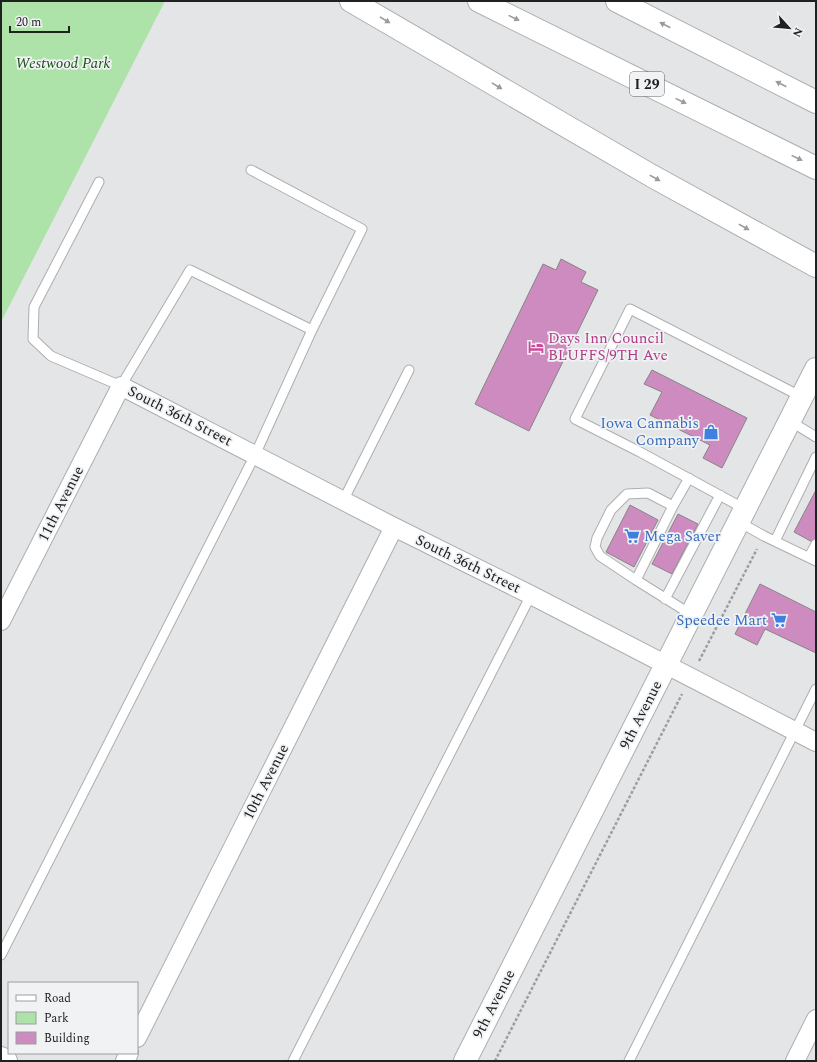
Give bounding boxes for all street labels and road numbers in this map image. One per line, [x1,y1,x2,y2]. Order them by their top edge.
road number: I 29 [630,72,664,96]
street label: South 36th Street [124,380,236,452]
street label: 11th Avenue [32,462,90,546]
street label: South 36th Street [411,529,525,599]
street label: 9th Avenue [614,676,668,754]
street label: 10th Avenue [237,740,295,824]
street label: 9th Avenue [467,965,521,1043]

